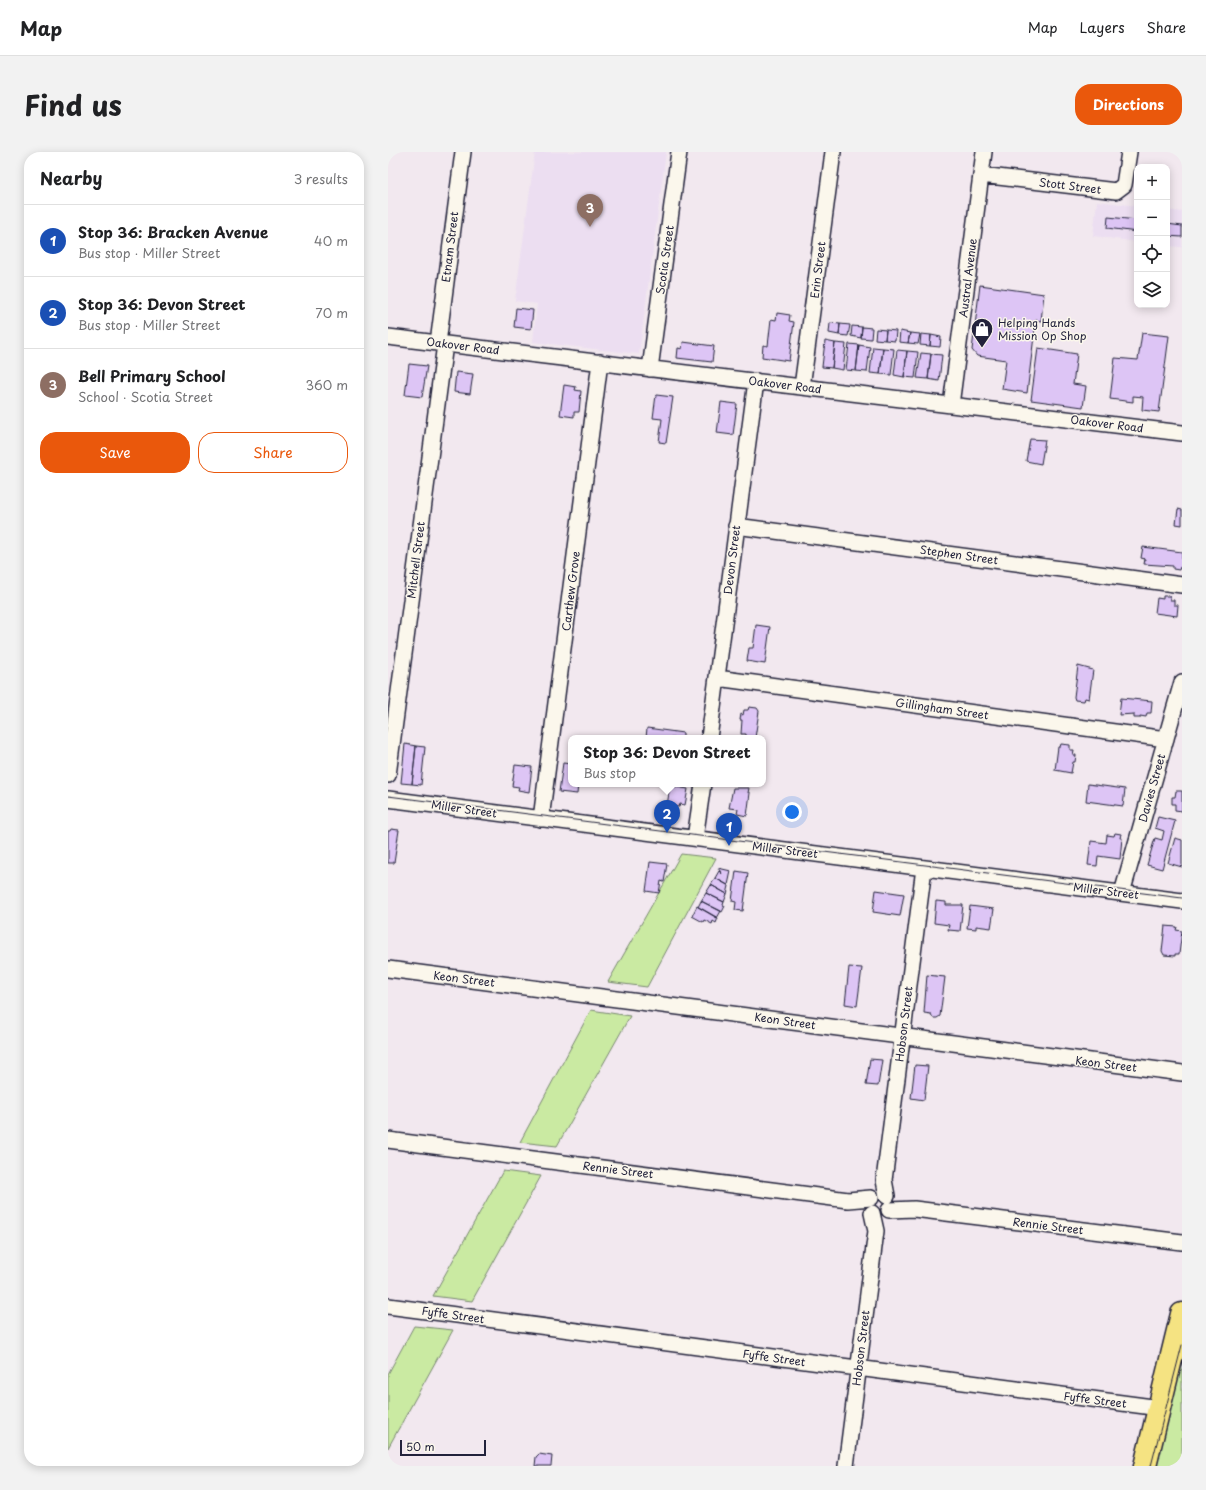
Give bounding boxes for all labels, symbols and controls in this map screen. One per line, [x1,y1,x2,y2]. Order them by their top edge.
text: Map [20,14,62,42]
text: Map [1028,17,1058,38]
text: Layers [1080,17,1125,38]
text: Share [1147,17,1186,38]
text: Find us [24,83,122,126]
button: Directions [1075,84,1182,125]
map controls [1134,164,1170,308]
button: + [1134,164,1170,200]
text: Nearby [40,165,102,191]
text: 3 results [294,169,348,188]
street label: Stott Street [1038,173,1102,198]
pin: 3 [577,194,603,227]
button: − [1134,200,1170,236]
street label: Etnam Street [437,210,462,283]
text: Stop 36: Bracken Avenue [78,220,268,243]
street label: Scotia Street [651,224,678,296]
text: 1 [50,231,56,250]
text: 40 m [314,231,348,250]
button: locate [1134,236,1170,272]
street label: Austral Avenue [954,237,981,319]
street label: Erin Street [806,240,829,299]
text: Bus stop · Miller Street [78,243,220,262]
button: layers [1134,272,1170,308]
text: Stop 36: Devon Street [78,292,246,315]
text: 2 [48,303,58,322]
text: 70 m [315,303,348,322]
place label: Helping Hands Mission Op Shop [998,314,1087,344]
text: Bus stop · Miller Street [78,315,220,334]
shop icon: Helping Hands Mission Op Shop [969,316,995,349]
street label: Oakover Road [426,333,501,358]
text: Bell Primary School [78,364,226,387]
street label: Oakover Road [748,372,823,397]
text: 3 [49,375,57,394]
text: 360 m [305,375,348,394]
text: School · Scotia Street [78,387,213,406]
street label: Oakover Road [1070,411,1145,436]
button: Save [40,432,190,473]
button: Share [198,432,348,473]
street label: Mitchell Street [402,520,429,600]
street label: Devon Street [719,524,744,596]
street label: Stephen Street [919,541,1000,568]
street label: Carthew Grove [557,550,584,632]
street label: Gillingham Street [895,694,990,724]
popup [568,735,766,787]
text: Stop 36: Devon Street [583,740,751,763]
street label: Davies Street [1134,751,1170,824]
text: Bus stop [583,763,636,782]
street label: Miller Street [430,795,498,822]
pin: 2 [654,800,680,833]
your location [782,802,802,822]
pin: 1 [716,813,742,846]
street label: Miller Street [751,837,819,862]
street label: Miller Street [1072,878,1140,903]
street label: Keon Street [432,966,496,991]
street label: Hobson Street [890,985,917,1063]
street label: Keon Street [753,1008,817,1033]
street label: Keon Street [1074,1051,1138,1076]
street label: Rennie Street [582,1157,655,1182]
street label: Rennie Street [1012,1213,1085,1238]
street label: Fyffe Street [421,1302,486,1327]
street label: Hobson Street [847,1309,874,1387]
street label: Fyffe Street [742,1345,807,1370]
street label: Fyffe Street [1063,1387,1128,1412]
scale bar [400,1438,486,1457]
text: 50 m [406,1438,435,1455]

